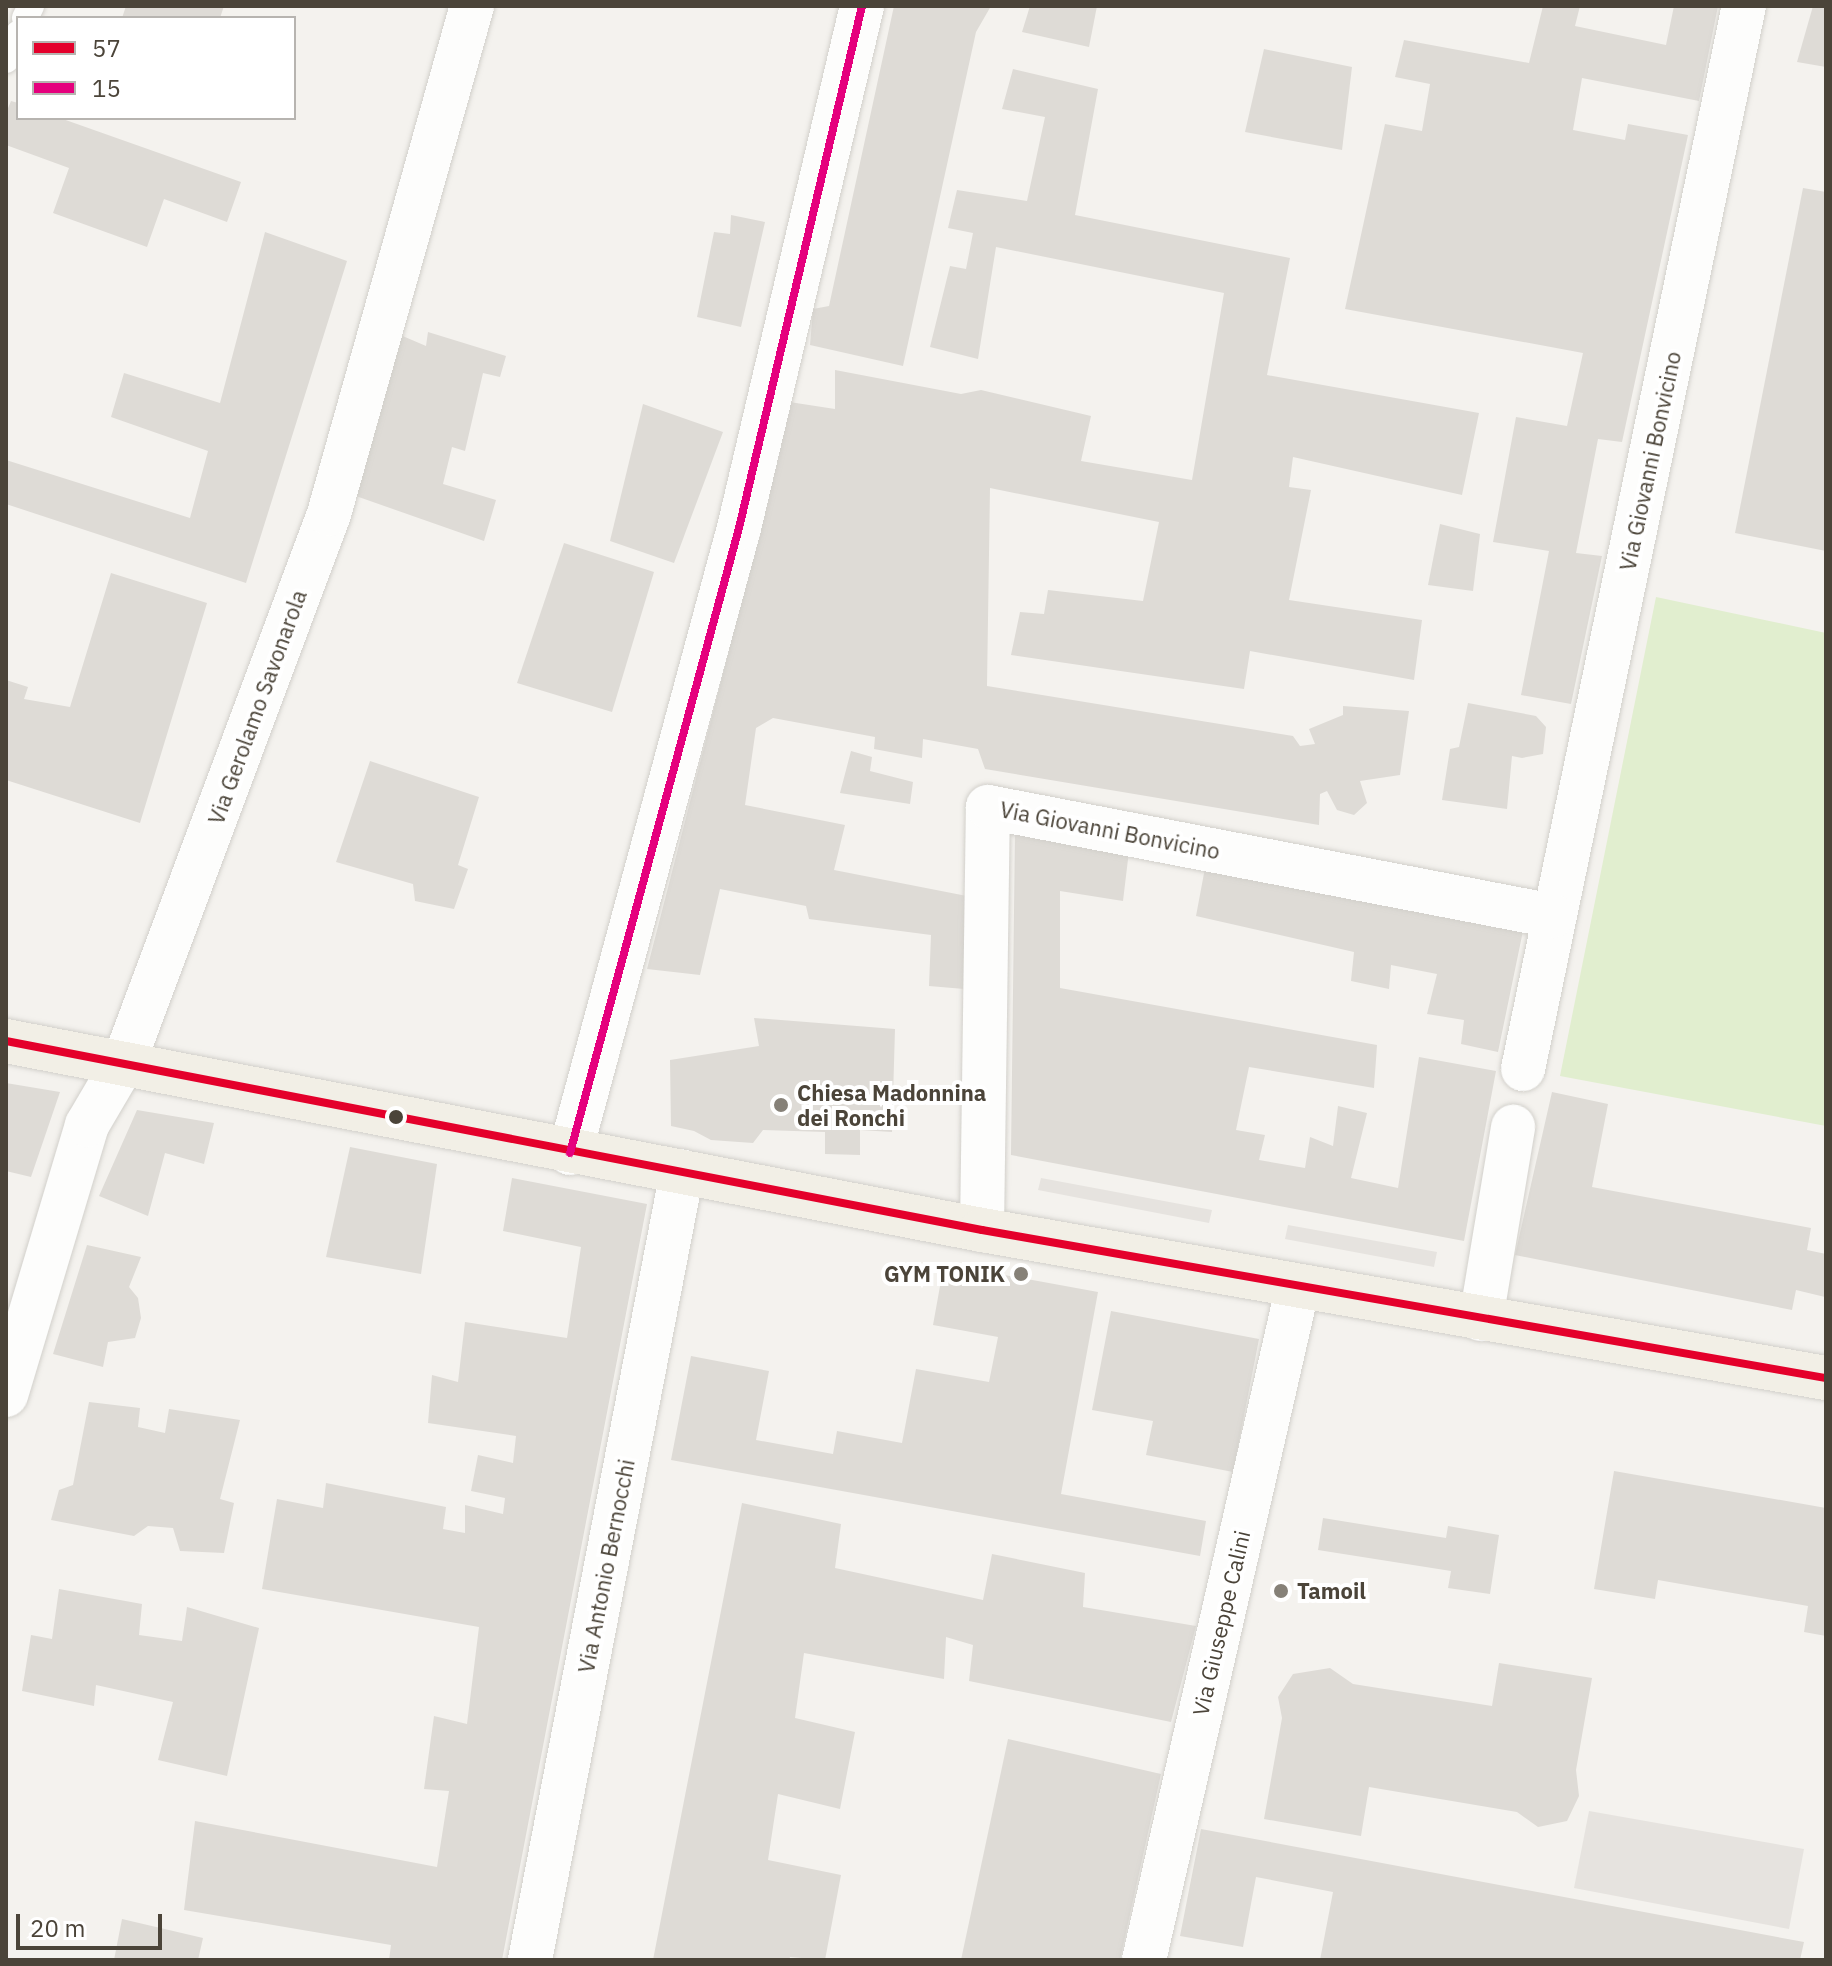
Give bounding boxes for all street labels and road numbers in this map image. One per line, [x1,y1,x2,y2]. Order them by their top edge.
street label: Via Giovanni Bonvicino [1614,349,1686,573]
street label: Via Gerolamo Savonarola [202,586,312,828]
street label: Via Giovanni Bonvicino [998,796,1222,864]
street label: Via Antonio Bernocchi [572,1457,640,1675]
street label: Via Giuseppe Calini [1187,1528,1255,1718]

